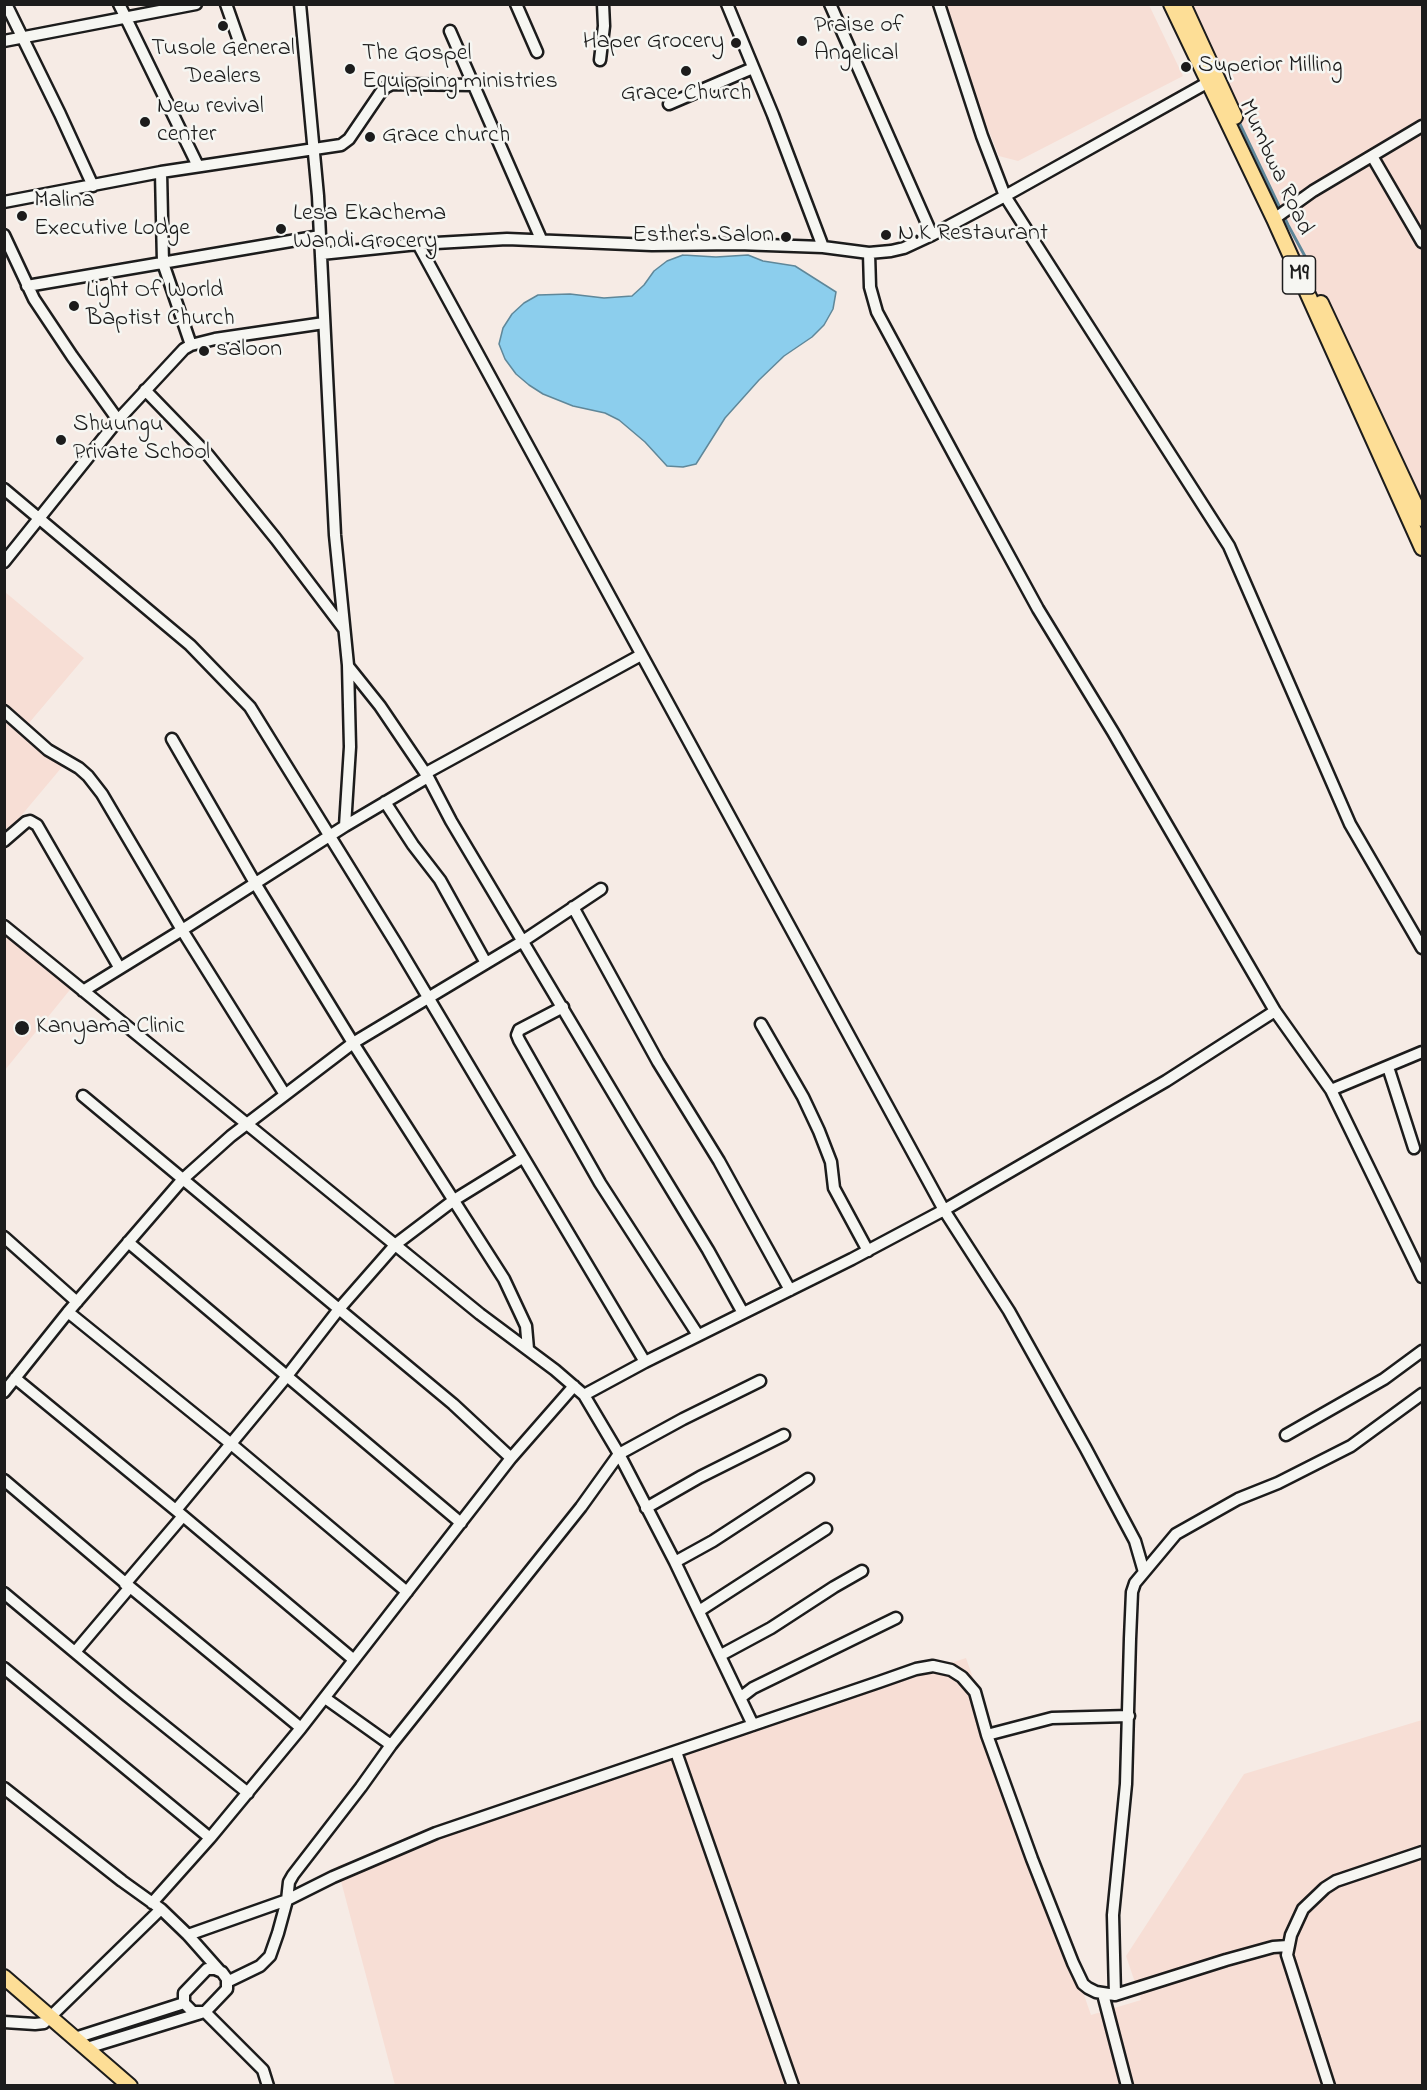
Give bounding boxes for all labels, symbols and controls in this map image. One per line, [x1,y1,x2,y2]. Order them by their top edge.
place label: Praise of Angelical [814,13,904,69]
marker: Tusole General Dealers [216,19,230,33]
place label: Haper Grocery [583,29,724,57]
marker: Praise of Angelical [795,34,809,48]
place label: Tusole General Dealers [151,36,295,92]
marker: Haper Grocery [729,36,743,50]
place label: The Gospel Equipping ministries [362,41,558,97]
place label: Superior Milling [1198,53,1342,81]
marker: Superior Milling [1179,60,1193,74]
marker: The Gospel Equipping ministries [343,62,357,76]
marker: Grace Church [679,64,693,78]
place label: Grace Church [621,81,751,109]
place label: New revival center [157,94,264,150]
street label: Mumbwa Road [1230,96,1318,240]
marker: New revival center [138,115,152,129]
place label: Grace church [382,123,510,151]
marker: Grace church [363,130,377,144]
place label: Malina Executive Lodge [34,188,190,244]
place label: Lesa Ekachema Wandi Grocery [293,201,446,257]
marker: Malina Executive Lodge [15,209,29,223]
place label: N.K Restaurant [898,221,1048,249]
marker: Lesa Ekachema Wandi Grocery [274,222,288,236]
place label: Esther's Salon [632,223,774,251]
marker: N.K Restaurant [879,228,893,242]
marker: Esther's Salon [779,230,793,244]
road number: M9 [1282,256,1316,294]
place label: Light Of World Baptist Church [86,278,235,334]
marker: Light Of World Baptist Church [67,299,81,313]
place label: saloon [216,337,282,365]
marker: saloon [197,344,211,358]
place label: Shuungu Private School [73,412,210,468]
marker: Shuungu Private School [54,433,68,447]
place label: Kanyama Clinic [36,1014,185,1042]
marker: Kanyama Clinic [13,1019,31,1037]

